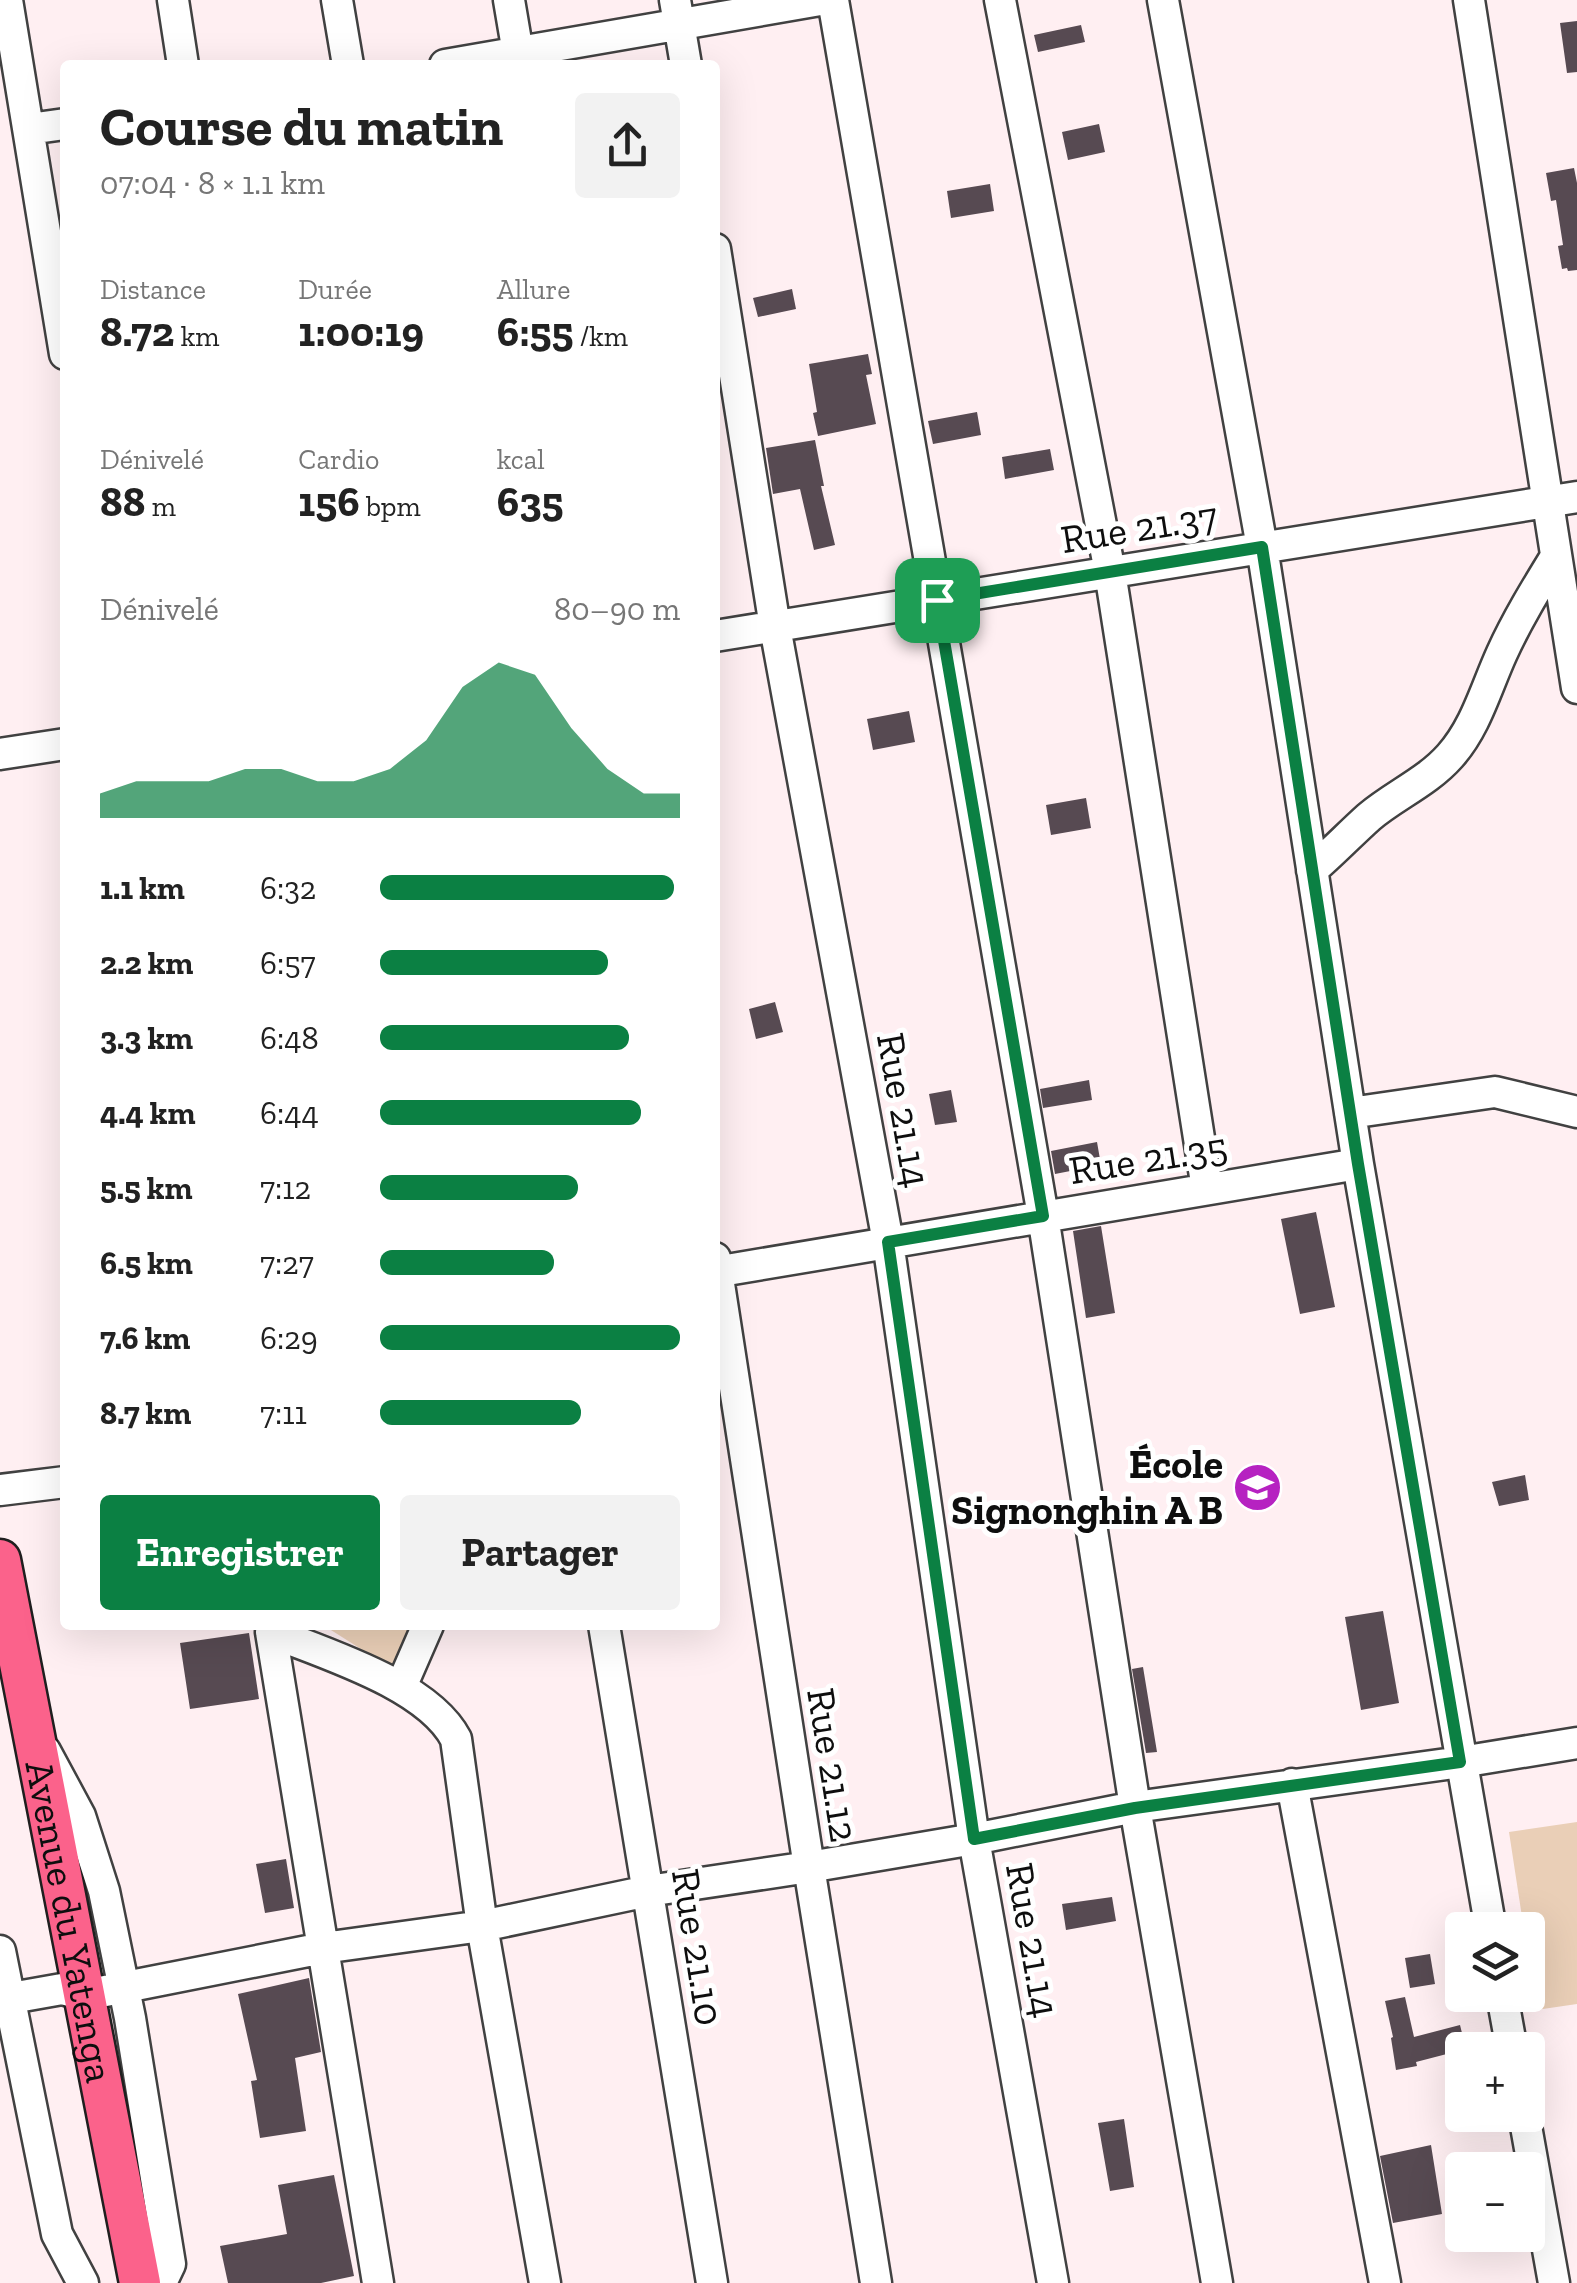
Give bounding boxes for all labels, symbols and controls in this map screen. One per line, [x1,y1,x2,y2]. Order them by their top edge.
text: Course du matin [100,93,503,159]
button: share [575,93,680,198]
text: 07:04 · 8 × 1.1 km [100,164,325,202]
text: Distance [100,273,206,306]
text: Durée [298,273,372,306]
text: Allure [497,273,570,306]
text: 8.72 [100,306,174,357]
text: 1:00:19 [298,306,424,357]
text: 6:55 [497,306,573,357]
text: km [174,320,220,353]
text: /km [573,320,628,353]
text: Dénivelé [100,443,204,476]
text: Cardio [298,443,379,476]
text: kcal [497,443,545,476]
text: 88 [100,476,145,527]
text: 156 [298,476,360,527]
text: 635 [497,476,563,527]
text: m [145,490,176,523]
text: bpm [360,490,421,523]
street label: Rue 21.37 [1057,491,1221,563]
pin [895,558,980,643]
icon: arrive [910,573,965,628]
text: Dénivelé [100,590,219,628]
text: 80–90 m [554,590,680,628]
text: 1.1 km [100,869,185,907]
text: 6:32 [260,869,316,907]
text: 2.2 km [100,944,193,982]
text: 6:57 [260,944,316,982]
text: 3.3 km [100,1019,193,1057]
text: 6:48 [260,1019,319,1057]
street label: Rue 21.14 [867,1029,941,1191]
text: 4.4 km [100,1094,196,1132]
text: 6:44 [260,1094,319,1132]
street label: Rue 21.35 [1065,1122,1231,1194]
text: 5.5 km [100,1169,192,1207]
text: 7:12 [260,1169,311,1207]
text: 6.5 km [100,1244,193,1282]
text: 7:27 [260,1244,314,1282]
text: 7.6 km [100,1319,190,1357]
text: 6:29 [260,1319,318,1357]
text: 8.7 km [100,1394,191,1432]
text: 7:11 [260,1394,307,1432]
place label: École Signonghin A B [951,1440,1223,1534]
school or university icon: École Signonghin A B [1232,1461,1284,1513]
button: Enregistrer [100,1495,380,1610]
button: Partager [400,1495,680,1610]
street label: Rue 21.12 [797,1684,869,1846]
street label: Avenue du Yatenga [15,1756,125,2086]
street label: Rue 21.14 [996,1859,1070,2021]
street label: Rue 21.10 [662,1865,734,2029]
map controls [1445,1912,1545,2252]
button: layers [1445,1912,1545,2012]
button: + [1445,2032,1545,2132]
button: − [1445,2152,1545,2252]

